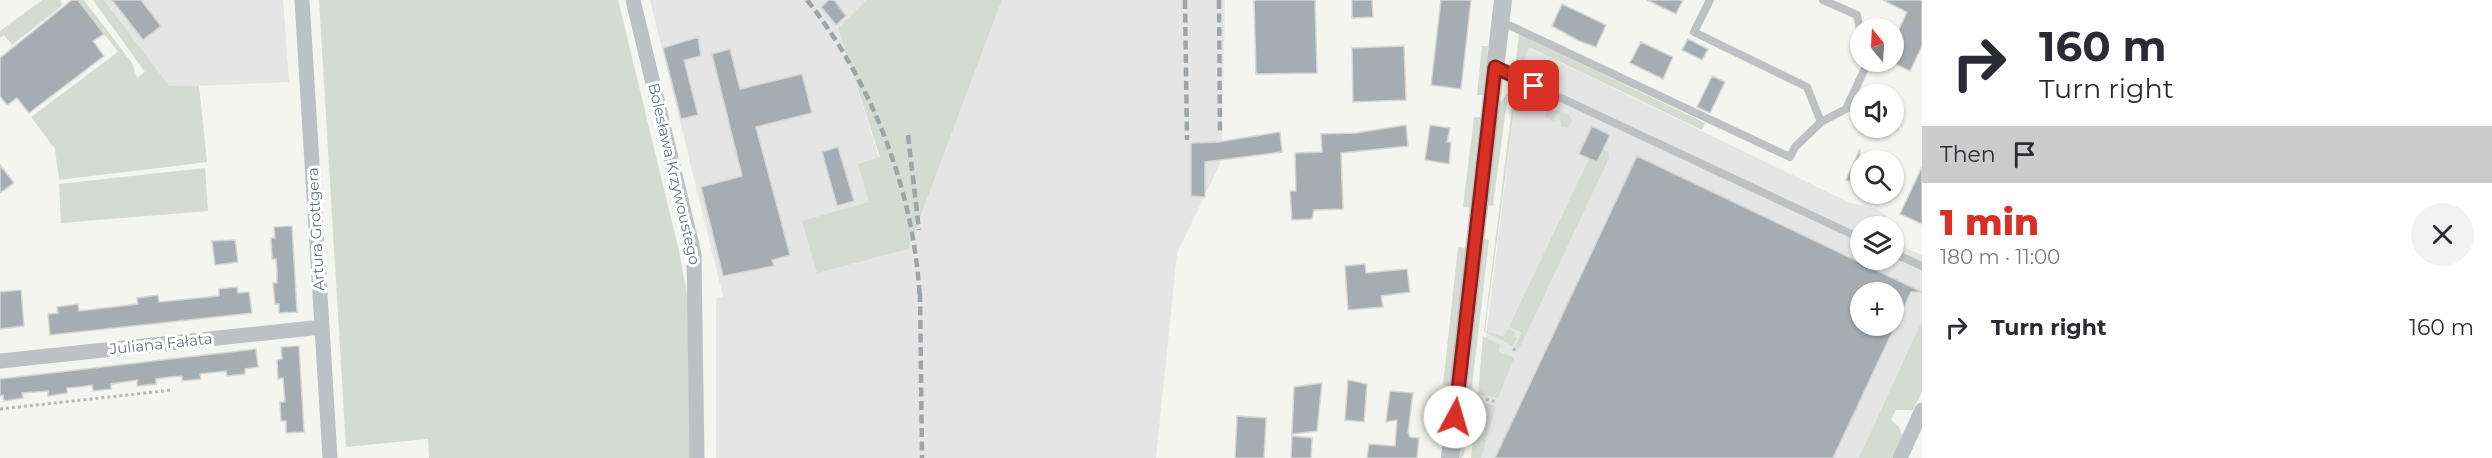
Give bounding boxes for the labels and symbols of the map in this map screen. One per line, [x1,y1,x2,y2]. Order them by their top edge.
north arrow [1850,18,1904,72]
pin [1508,60,1559,111]
street label: Bolesława Krzywoustego [644,81,705,267]
street label: Artura Grottgera [303,167,328,291]
street label: Juliana Fałata [108,329,213,358]
position arrow [1423,385,1487,449]

